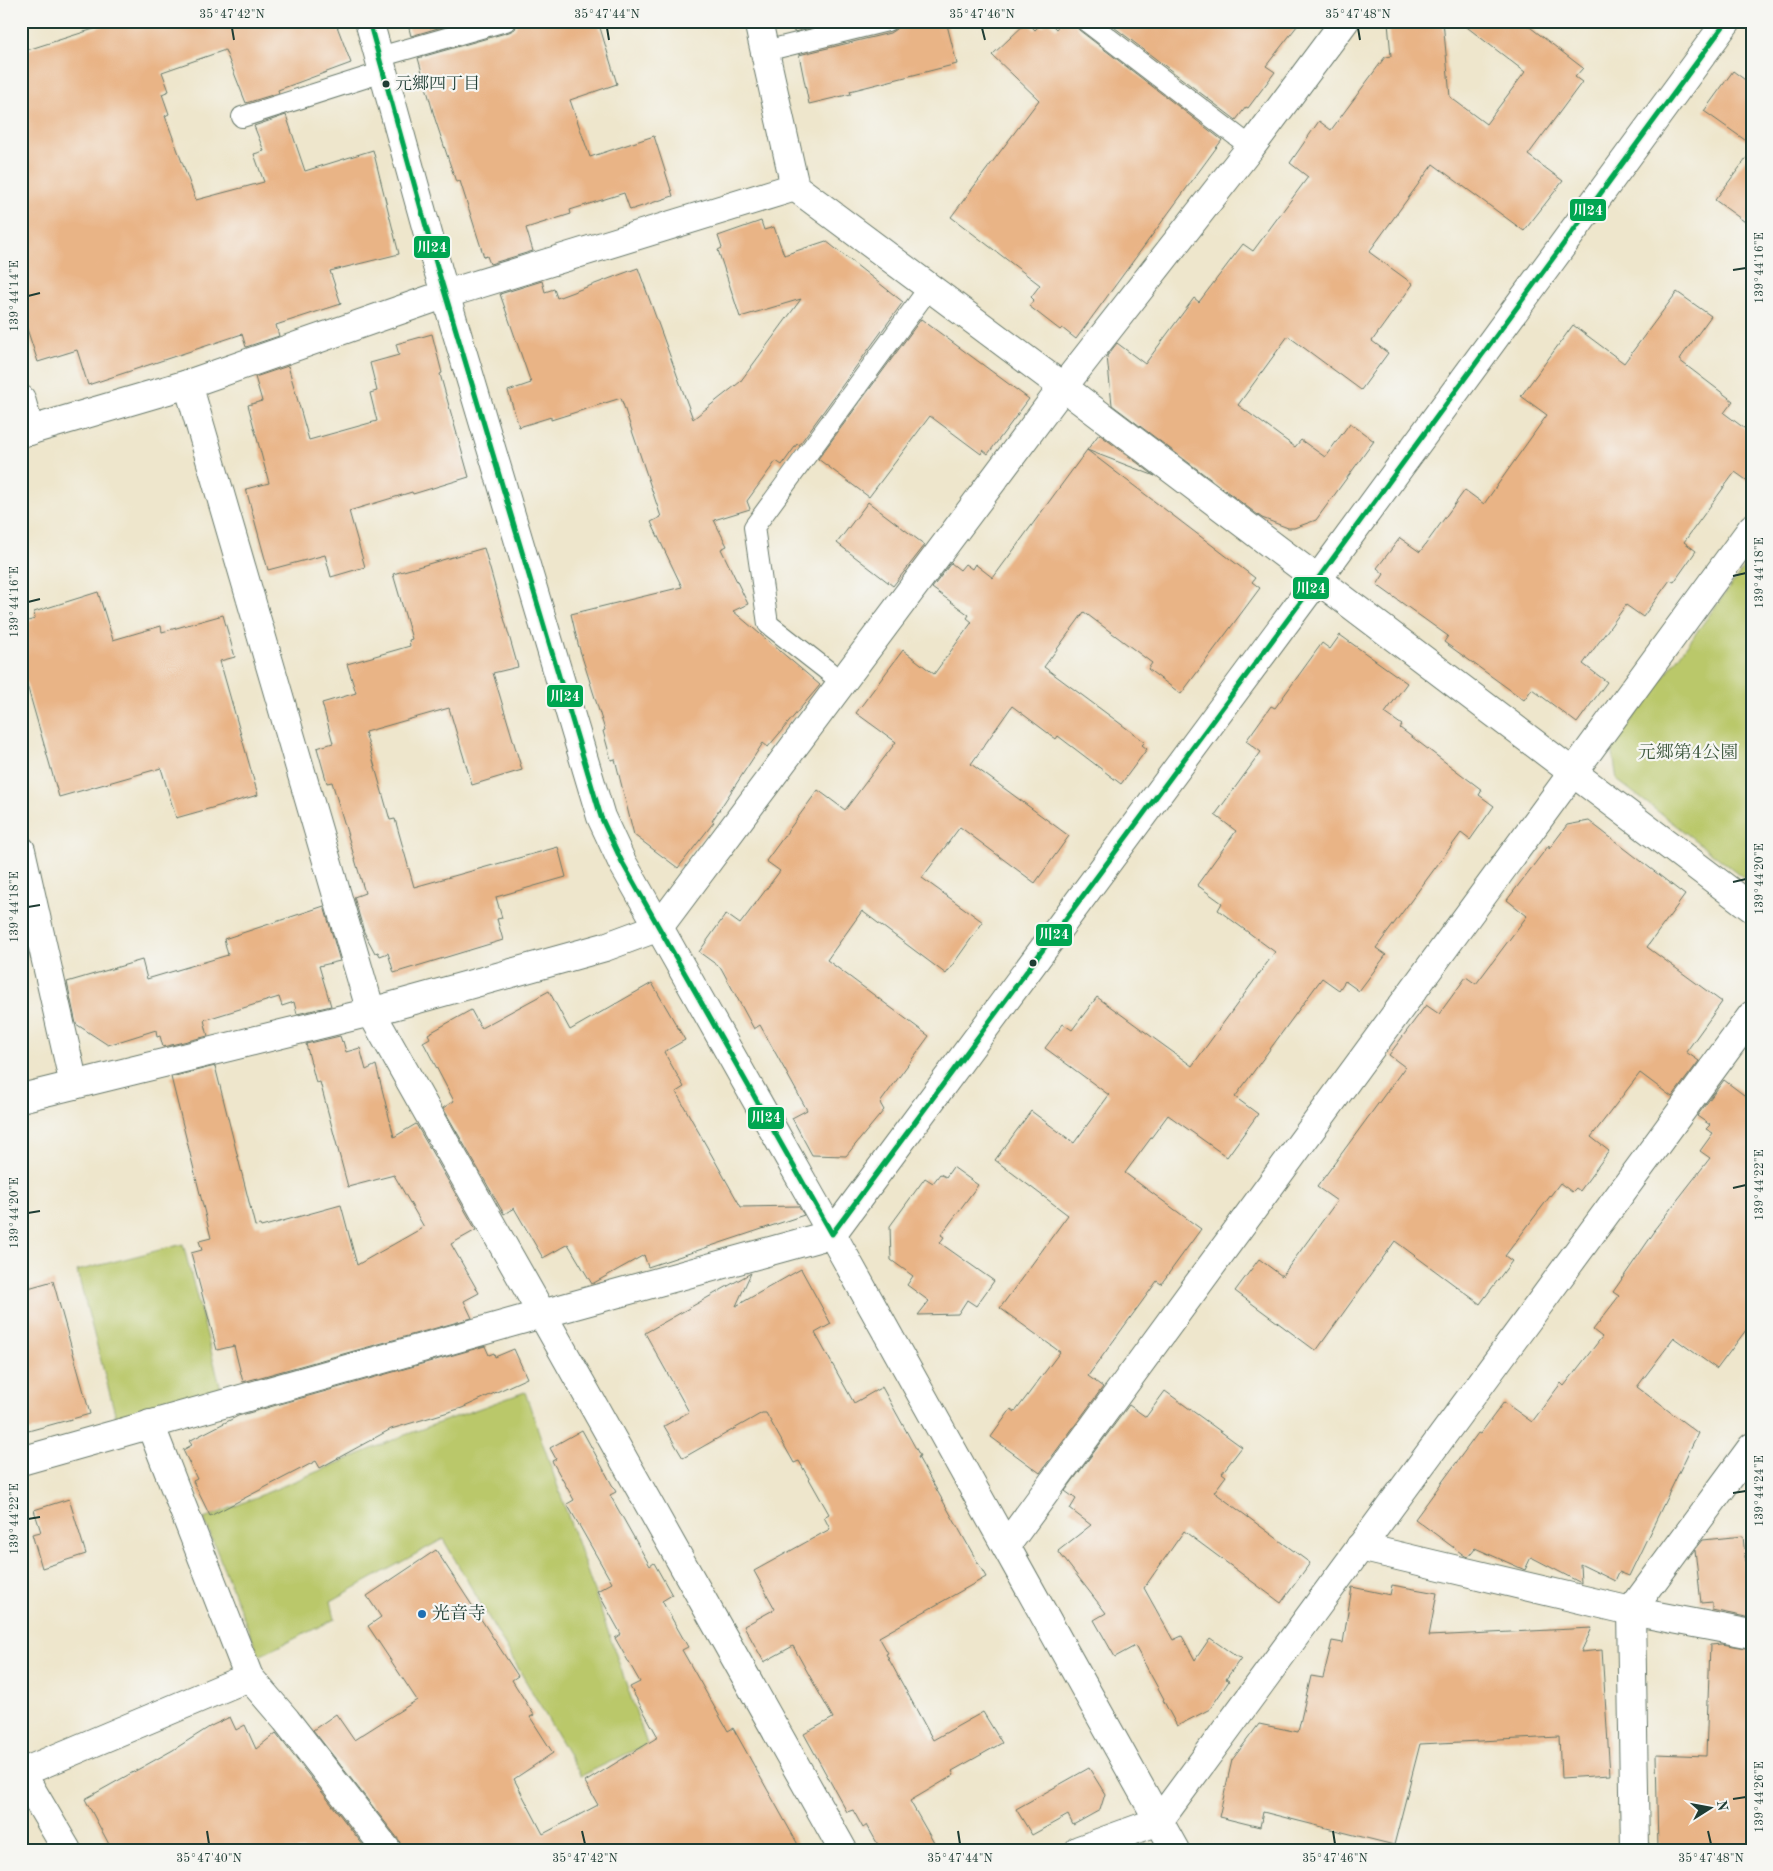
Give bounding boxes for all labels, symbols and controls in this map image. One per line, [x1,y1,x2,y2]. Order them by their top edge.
text: 35°47'42"N [199,8,265,21]
text: 35°47'44"N [574,8,640,21]
text: 35°47'46"N [949,8,1015,21]
text: 35°47'48"N [1325,8,1391,21]
place label: 元郷四丁目 [395,74,480,93]
marker: 元郷四丁目 [381,79,391,89]
line badge: 川24 [1569,198,1607,222]
text: 川24 [1573,203,1603,218]
text: 139°44'16"E [1754,232,1766,304]
line badge: 川24 [413,235,451,259]
text: 川24 [417,240,447,255]
text: 139°44'14"E [9,260,21,332]
text: 139°44'18"E [1754,537,1766,609]
text: 139°44'16"E [9,566,21,638]
line badge: 川24 [1292,576,1330,600]
text: 川24 [1296,581,1326,596]
line badge: 川24 [546,684,584,708]
text: 川24 [550,689,580,704]
park label: 元郷第4公園 [1638,742,1738,762]
text: 139°44'20"E [1754,843,1766,915]
text: 139°44'18"E [9,871,21,943]
line badge: 川24 [1035,923,1073,947]
text: 川24 [1039,927,1069,942]
unlabelled marker [1028,958,1038,968]
line badge: 川24 [747,1106,785,1130]
text: 川24 [751,1110,781,1125]
text: 139°44'22"E [1754,1149,1766,1221]
text: 139°44'20"E [9,1177,21,1249]
text: 139°44'24"E [1754,1455,1766,1527]
text: 139°44'22"E [9,1483,21,1555]
place label: 光音寺 [432,1603,486,1623]
marker: 光音寺 [416,1608,428,1620]
text: 139°44'26"E [1754,1761,1766,1833]
north arrow [1686,1784,1736,1834]
text: N [1714,1799,1730,1813]
text: 35°47'40"N [176,1852,242,1865]
text: 35°47'42"N [552,1852,618,1865]
text: 35°47'44"N [927,1852,993,1865]
text: 35°47'46"N [1302,1852,1368,1865]
text: 35°47'48"N [1678,1852,1744,1865]

